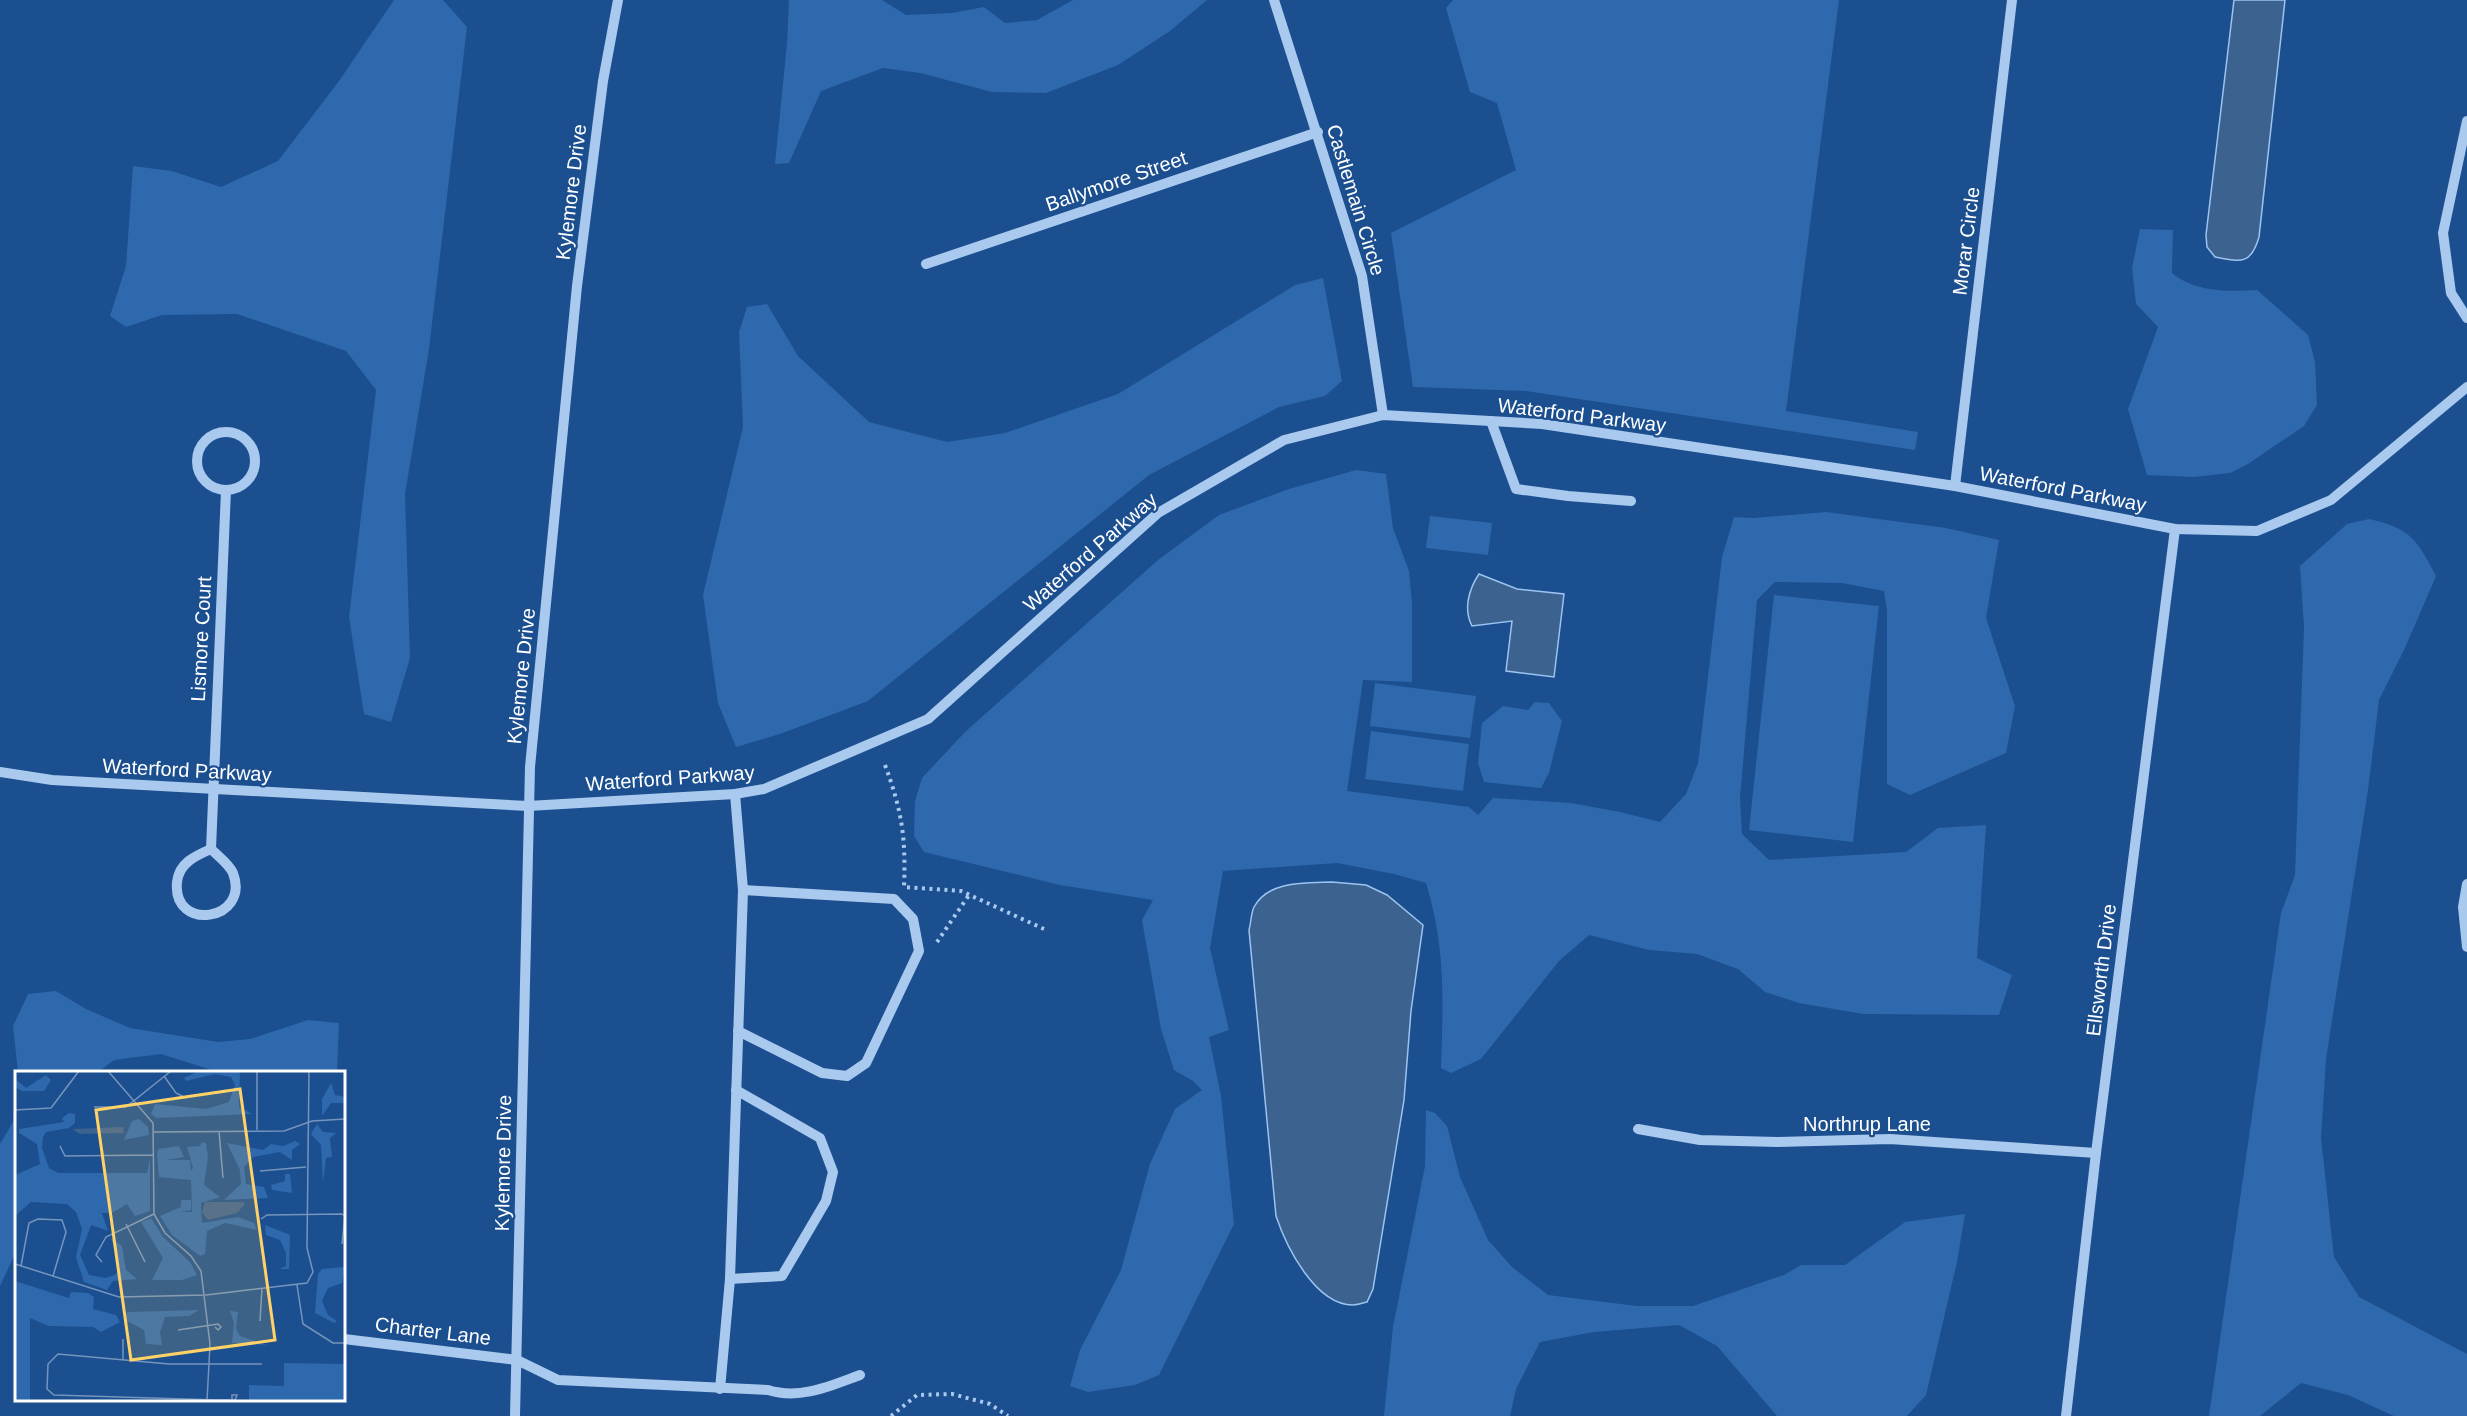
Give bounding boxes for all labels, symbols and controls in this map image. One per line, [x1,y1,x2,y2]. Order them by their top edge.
street label: Castlemain Circle [1323,122,1389,278]
street label: Kylemore Drive [552,123,590,261]
street label: Ballymore Street [1043,146,1190,215]
street label: Morar Circle [1948,186,1984,296]
street label: Waterford Parkway [1497,394,1667,436]
street label: Waterford Parkway [1978,462,2148,516]
street label: Waterford Parkway [1019,488,1161,616]
street label: Lismore Court [187,575,215,702]
street label: Kylemore Drive [503,607,539,745]
street label: Waterford Parkway [102,755,272,785]
street label: Waterford Parkway [585,761,755,795]
street label: Ellsworth Drive [2082,902,2120,1038]
inset map [15,1071,345,1401]
street label: Kylemore Drive [491,1094,515,1232]
street label: Northrup Lane [1803,1113,1931,1135]
street label: Charter Lane [374,1313,492,1349]

